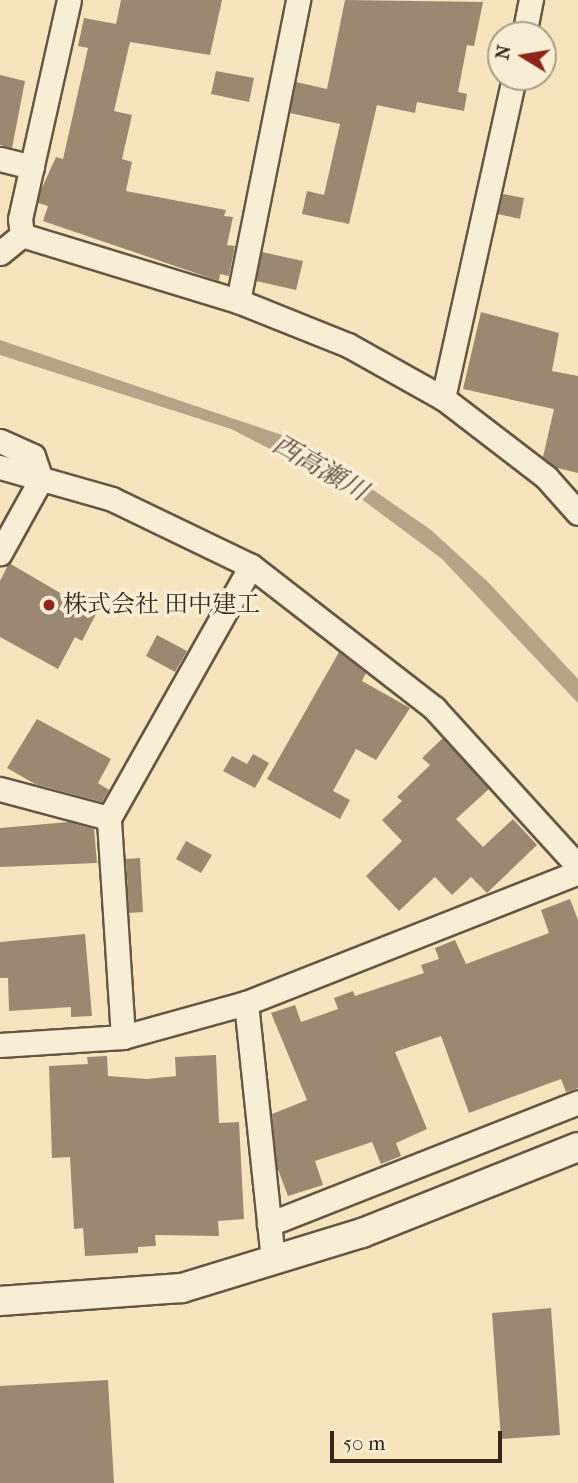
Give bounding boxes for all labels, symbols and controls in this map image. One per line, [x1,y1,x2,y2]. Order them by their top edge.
north arrow [487,21,557,91]
text: N [491,43,516,62]
water label: 西高瀬川 [267,428,373,508]
place label: 株式会社 田中建工 [63,591,260,619]
marker: 株式会社 田中建工 [41,597,57,613]
scale bar [333,1416,504,1460]
text: 50 m [343,1431,386,1455]

